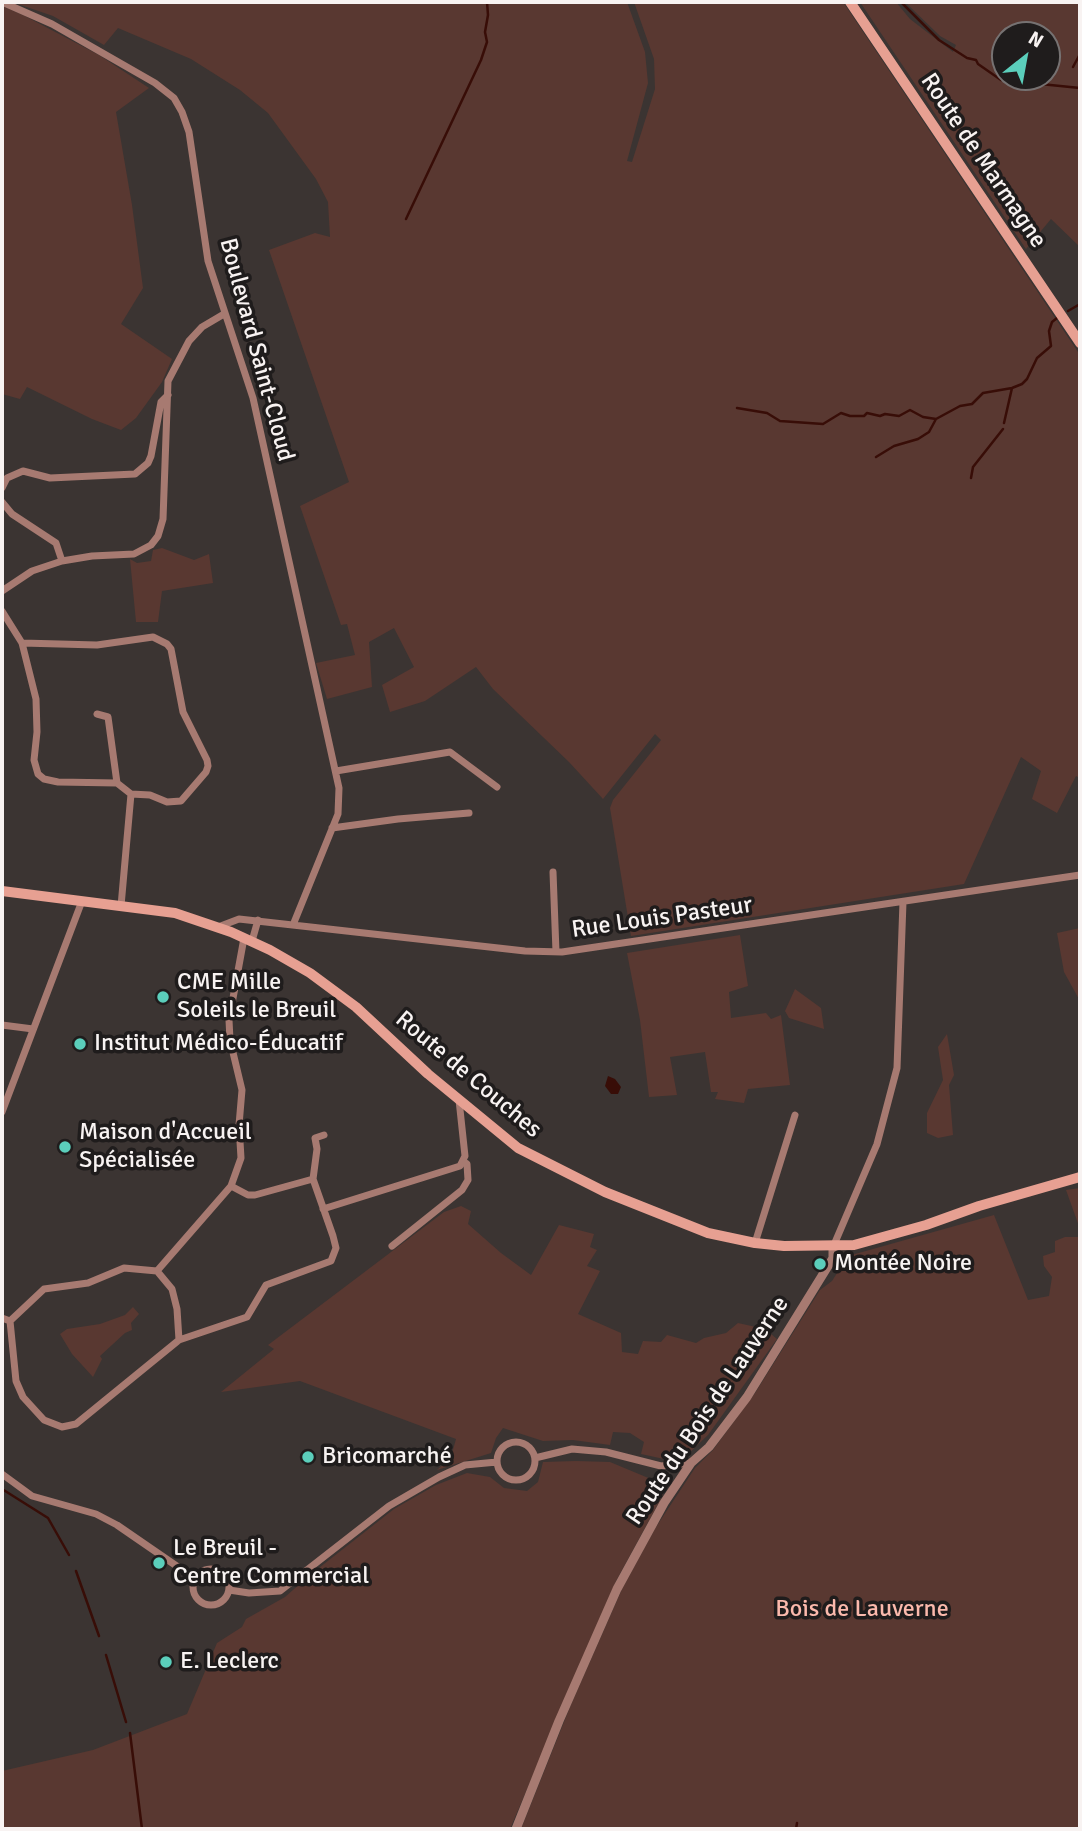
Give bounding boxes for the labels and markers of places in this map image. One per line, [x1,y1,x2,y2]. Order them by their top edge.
place label: CME Mille Soleils le Breuil [177,969,336,1025]
marker: CME Mille Soleils le Breuil [155,989,171,1005]
place label: Institut Médico-Éducatif [94,1030,343,1058]
marker: Institut Médico-Éducatif [72,1036,88,1052]
place label: Maison d'Accueil Spécialisée [79,1119,252,1175]
marker: Maison d'Accueil Spécialisée [57,1139,73,1155]
place label: Montée Noire [834,1250,972,1278]
marker: Montée Noire [812,1256,828,1272]
place label: Bricomarché [322,1443,452,1471]
marker: Bricomarché [300,1449,316,1465]
place label: Le Breuil - Centre Commercial [173,1535,369,1591]
marker: Le Breuil - Centre Commercial [151,1555,167,1571]
place label: E. Leclerc [180,1648,279,1676]
marker: E. Leclerc [158,1654,174,1670]

